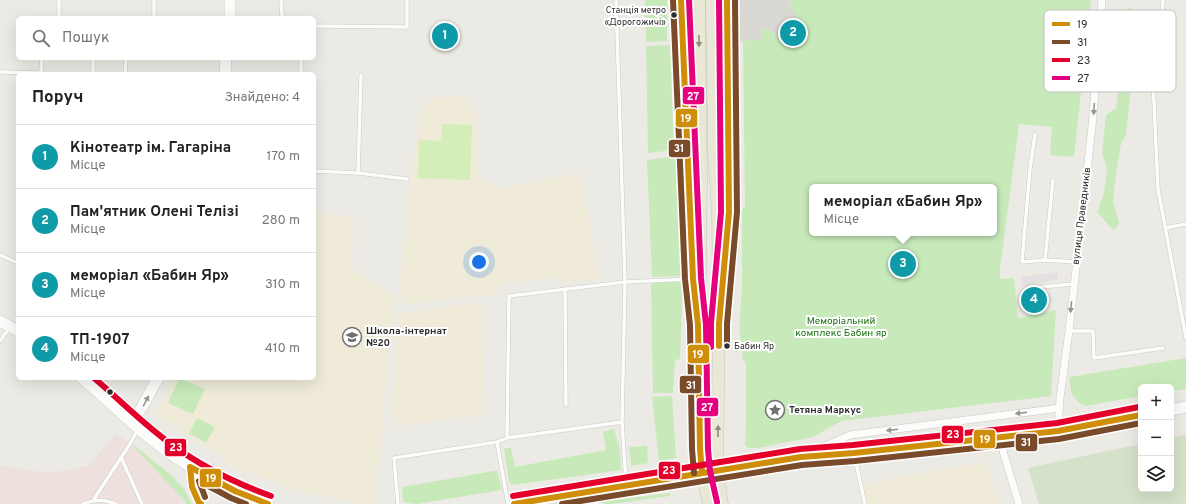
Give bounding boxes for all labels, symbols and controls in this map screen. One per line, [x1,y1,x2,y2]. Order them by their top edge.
place label: Станція метро «Дорогожичі» [604,5,666,28]
marker: Станція метро «Дорогожичі» [669,10,679,20]
legend [1044,10,1176,92]
search box [16,16,316,60]
pin: 2 [780,18,806,48]
text: 19 [1077,18,1088,32]
pin: 1 [432,21,458,51]
icon: search [30,27,52,49]
text: Пошук [62,29,110,48]
one-way arrow [696,35,702,48]
text: 31 [1077,36,1088,50]
text: 23 [1077,54,1090,68]
text: 27 [1077,72,1090,86]
line badge: 27 [682,86,705,105]
text: Поруч [32,87,84,109]
text: Знайдено: 4 [225,90,300,106]
text: 27 [687,90,699,104]
one-way arrow [1090,103,1097,115]
line badge: 19 [675,108,698,128]
text: 19 [680,112,692,126]
text: Кінотеатр ім. Гагаріна [70,139,231,158]
line badge: 31 [668,139,691,158]
text: 31 [674,142,684,156]
text: 1 [42,149,48,165]
text: 170 m [266,149,300,165]
text: Місце [70,158,105,174]
street label: вулиця Праведників [1070,167,1094,265]
popup [809,184,997,236]
text: меморіал «Бабин Яр» [824,193,982,212]
text: Пам'ятник Олені Телізі [70,203,239,222]
text: Місце [824,212,859,228]
text: 2 [41,213,49,229]
text: 280 m [262,213,300,229]
text: Місце [70,222,105,238]
pin: 3 [890,249,916,279]
your location [469,252,489,272]
text: меморіал «Бабин Яр» [70,267,229,286]
text: 3 [41,277,49,293]
text: 310 m [265,277,300,293]
pin: 4 [1021,285,1047,315]
text: Місце [70,286,105,302]
one-way arrow [1068,301,1075,313]
park label: Меморіальний комплекс Бабин яр [795,315,887,340]
place label: Школа-інтернат №20 [366,325,447,350]
school or university icon: Школа-інтернат №20 [341,326,363,348]
text: ТП-1907 [70,331,129,350]
text: 4 [41,341,49,357]
text: 410 m [265,341,300,357]
marker: Бабин Яр [722,341,732,351]
place label: Бабин Яр [734,341,774,352]
line badge: 19 [687,344,710,364]
text: 19 [692,348,704,362]
text: Місце [70,350,105,366]
line badge: 31 [679,375,702,394]
text: 31 [686,379,696,393]
map controls [1138,384,1174,492]
button: + [1138,384,1174,420]
unlabelled marker [105,387,115,397]
one-way arrow [142,395,149,406]
line badge: 27 [696,397,719,417]
place icon: Тетяна Маркус [764,399,786,421]
text: 27 [701,401,713,415]
place label: Тетяна Маркус [789,404,861,417]
one-way arrow [1015,410,1027,416]
button: − [1138,420,1174,456]
one-way arrow [715,424,721,437]
line badge: 23 [941,425,964,444]
one-way arrow [886,427,898,433]
text: 23 [946,428,960,442]
line badge: 19 [973,429,996,449]
text: 19 [979,433,991,447]
line badge: 31 [1015,433,1038,452]
text: 31 [1021,436,1031,450]
line badge: 23 [164,438,187,457]
text: 23 [169,441,183,455]
button: layers [1138,456,1174,492]
line badge: 23 [658,461,681,480]
text: 23 [662,464,676,478]
line badge: 19 [199,468,222,488]
text: 19 [205,472,217,486]

